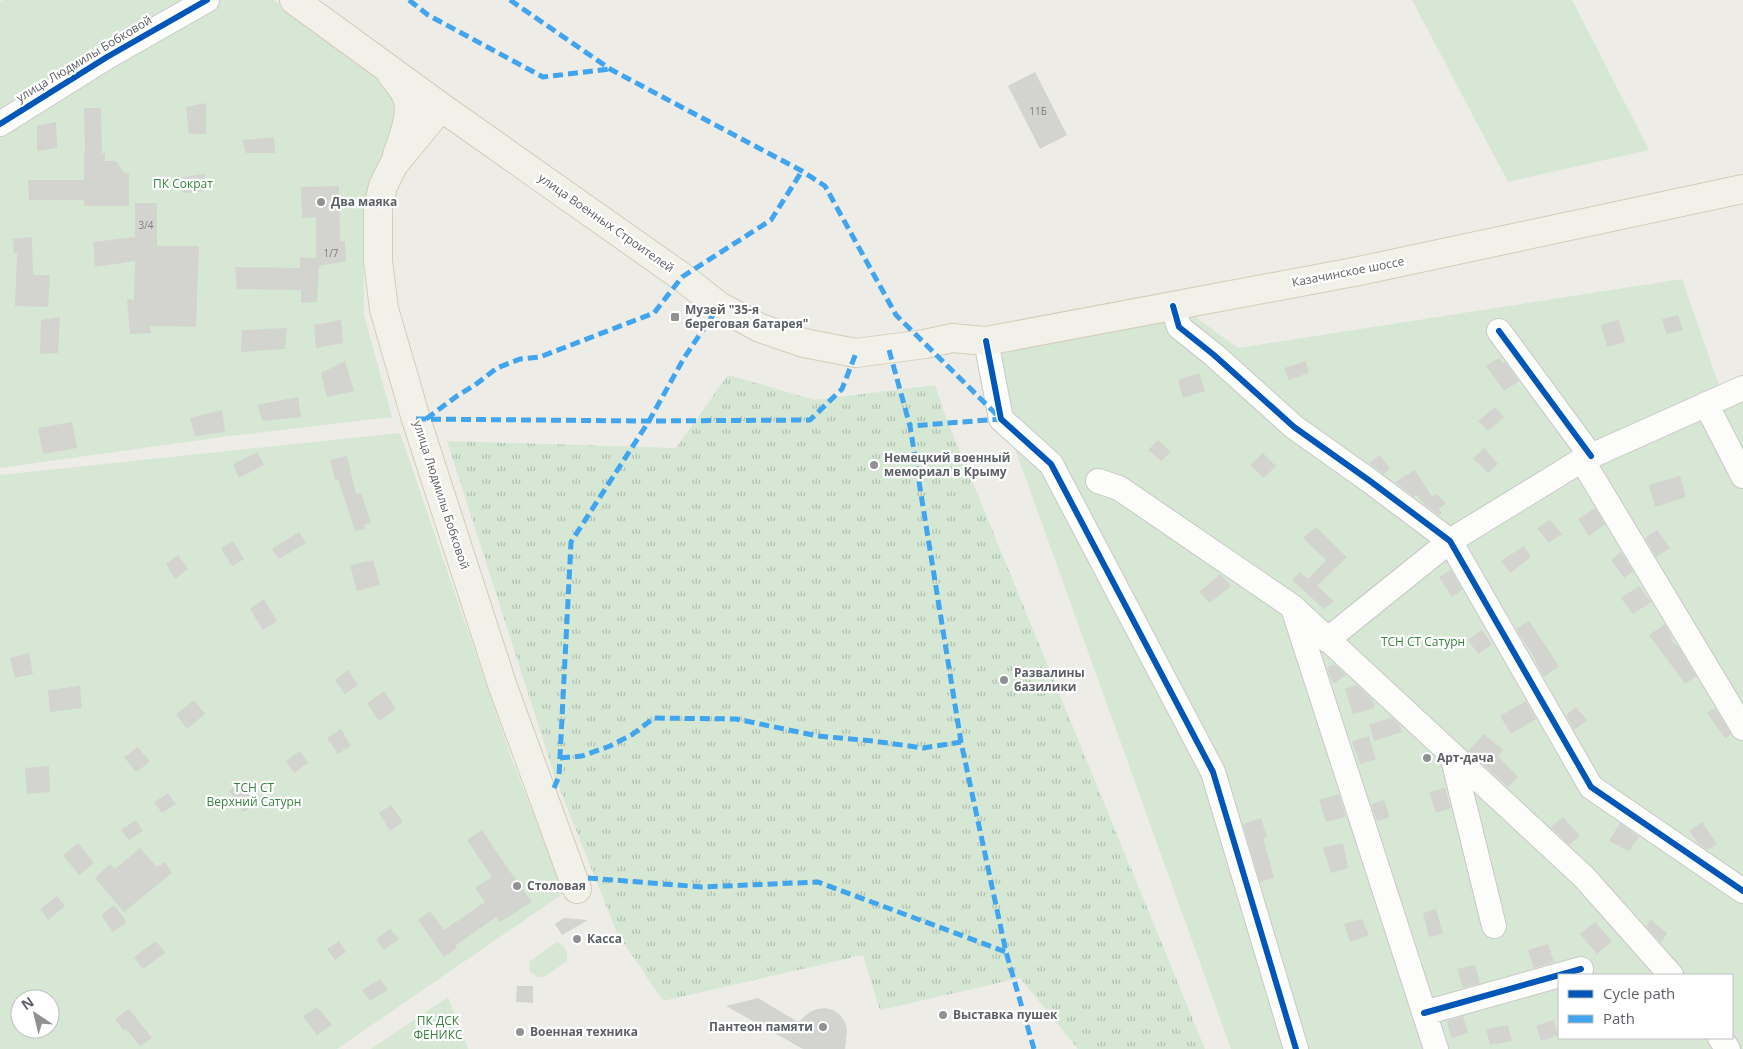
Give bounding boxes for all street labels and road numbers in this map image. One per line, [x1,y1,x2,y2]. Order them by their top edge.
street label: улица Людмилы Бобковой [13,11,155,106]
street label: улица Военных Строителей [535,169,678,276]
street label: Казачинское шоссе [1290,252,1406,291]
street label: улица Людмилы Бобковой [409,418,474,571]

